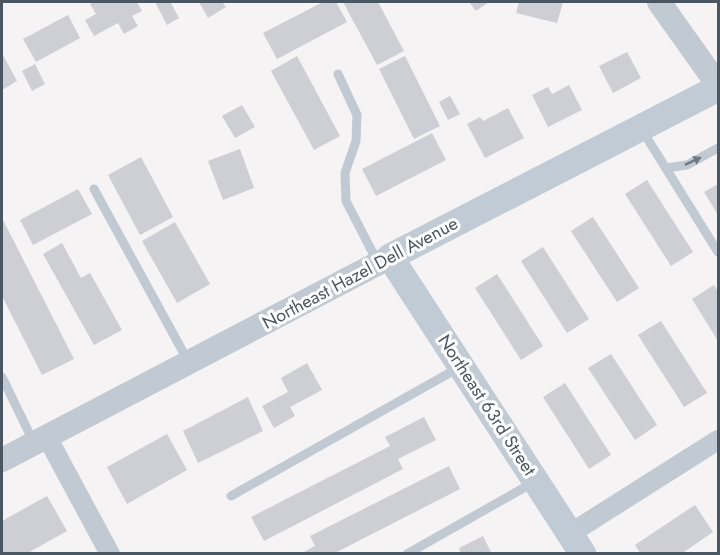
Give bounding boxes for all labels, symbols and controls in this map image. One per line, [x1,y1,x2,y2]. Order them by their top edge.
one-way arrow [684,156,702,166]
street label: Northeast Hazel Dell Avenue [258,210,462,336]
street label: Northeast 63rd Street [432,329,543,481]

